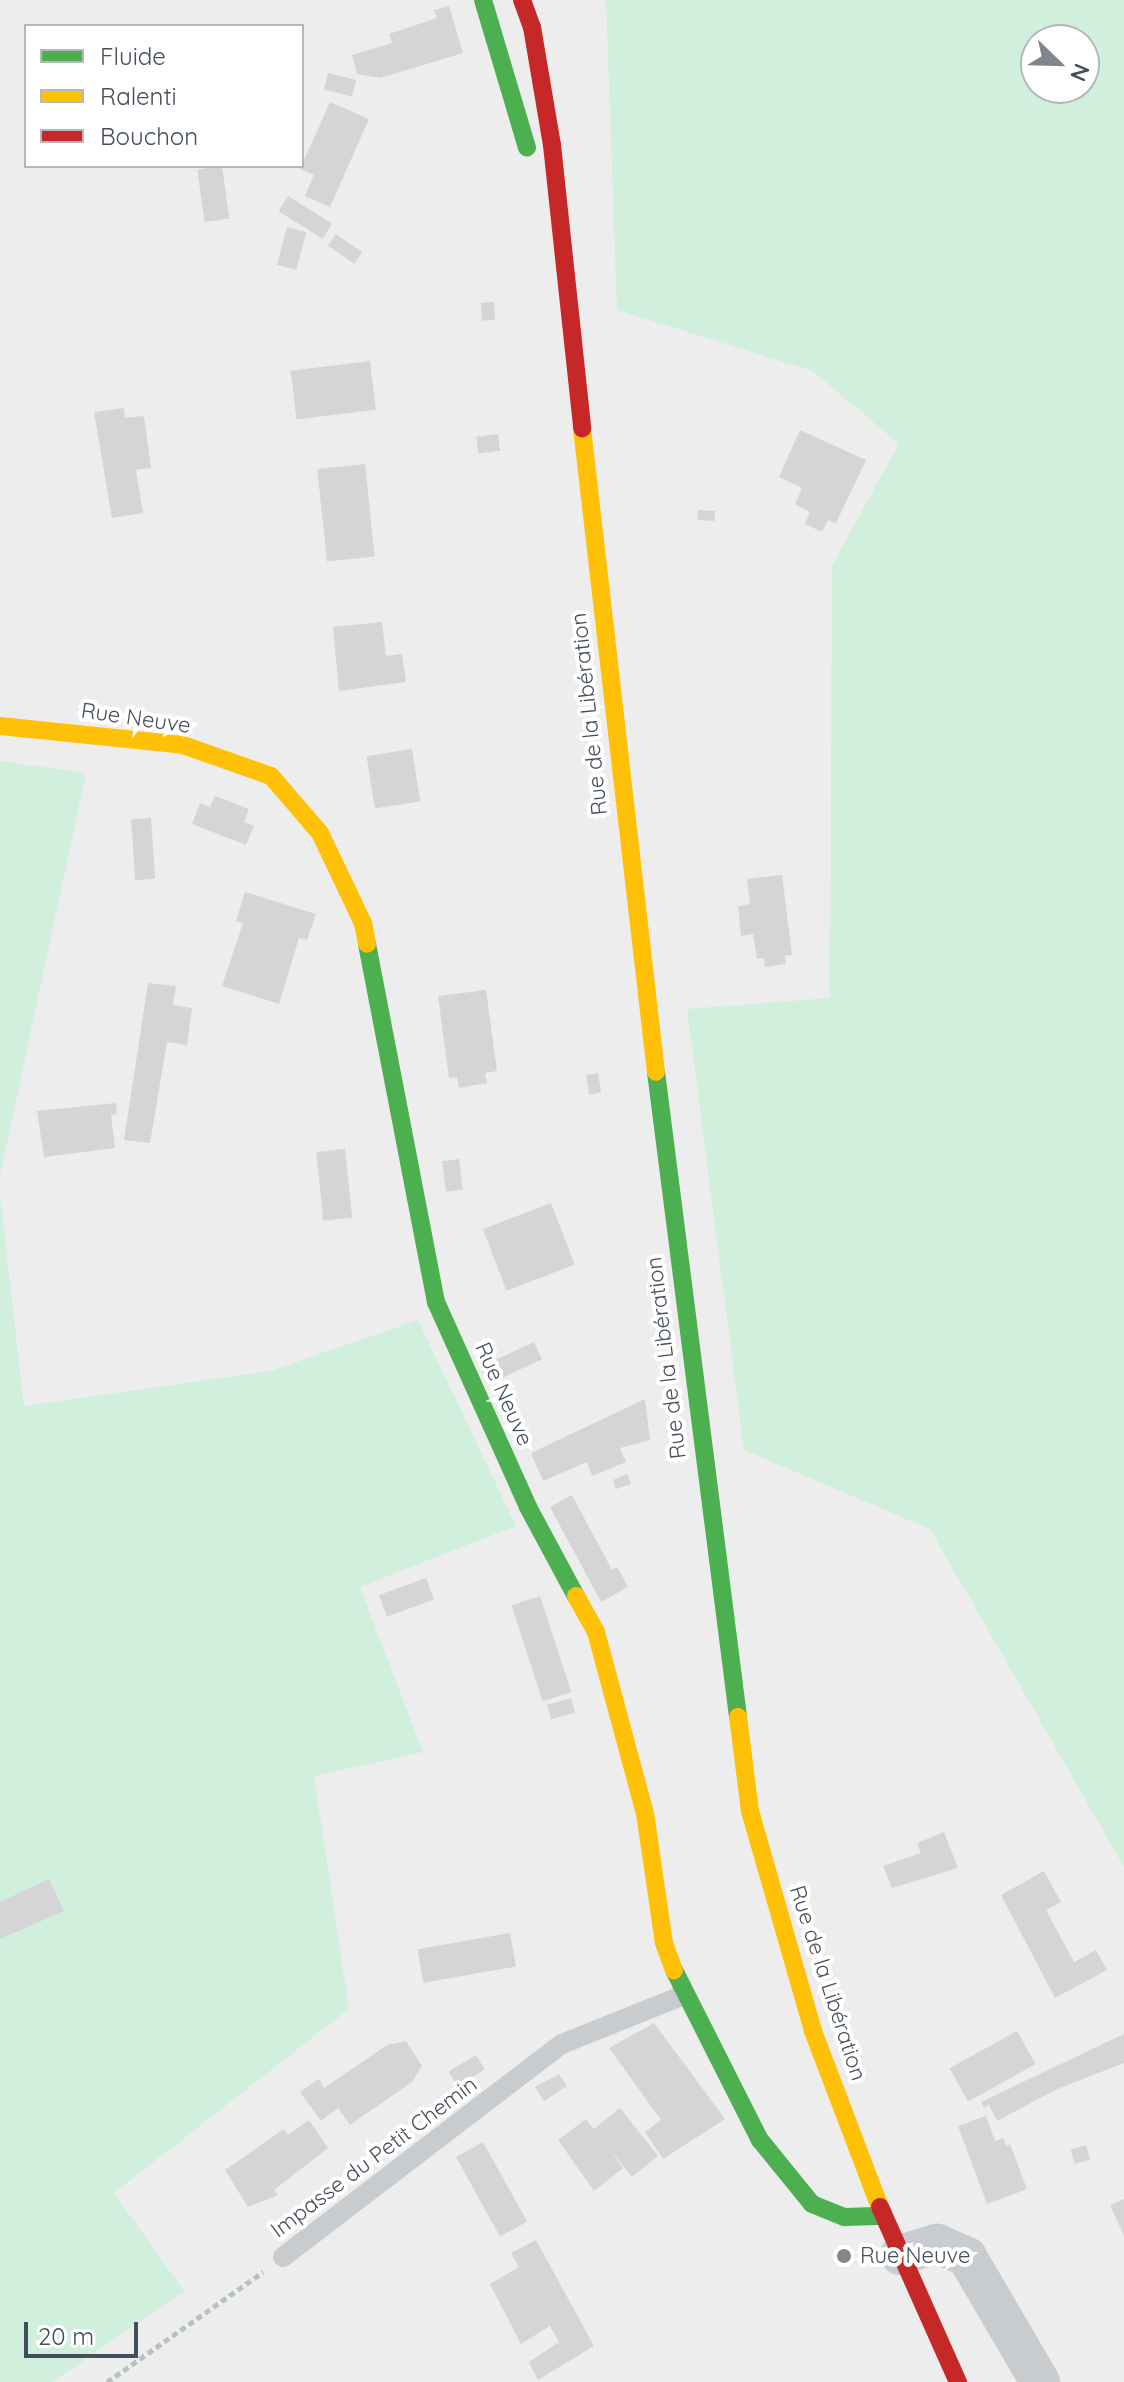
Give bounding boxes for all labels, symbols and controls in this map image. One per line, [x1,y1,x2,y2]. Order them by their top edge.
legend [24,24,304,168]
north arrow [1020,24,1100,104]
text: Fluide [100,41,166,71]
text: N [1064,60,1096,86]
text: Ralenti [100,81,177,111]
text: Bouchon [100,121,198,151]
street label: Rue de la Libération [565,611,613,817]
street label: Rue Neuve [80,697,192,739]
street label: Rue de la Libération [640,1255,692,1461]
street label: Rue Neuve [469,1338,539,1450]
street label: Rue de la Libération [784,1882,872,2084]
street label: Impasse du Petit Chemin [266,2071,482,2243]
place label: Rue Neuve [860,2243,970,2269]
marker: Rue Neuve [835,2247,853,2265]
scale bar [28,2306,142,2356]
text: 20 m [38,2321,94,2351]

